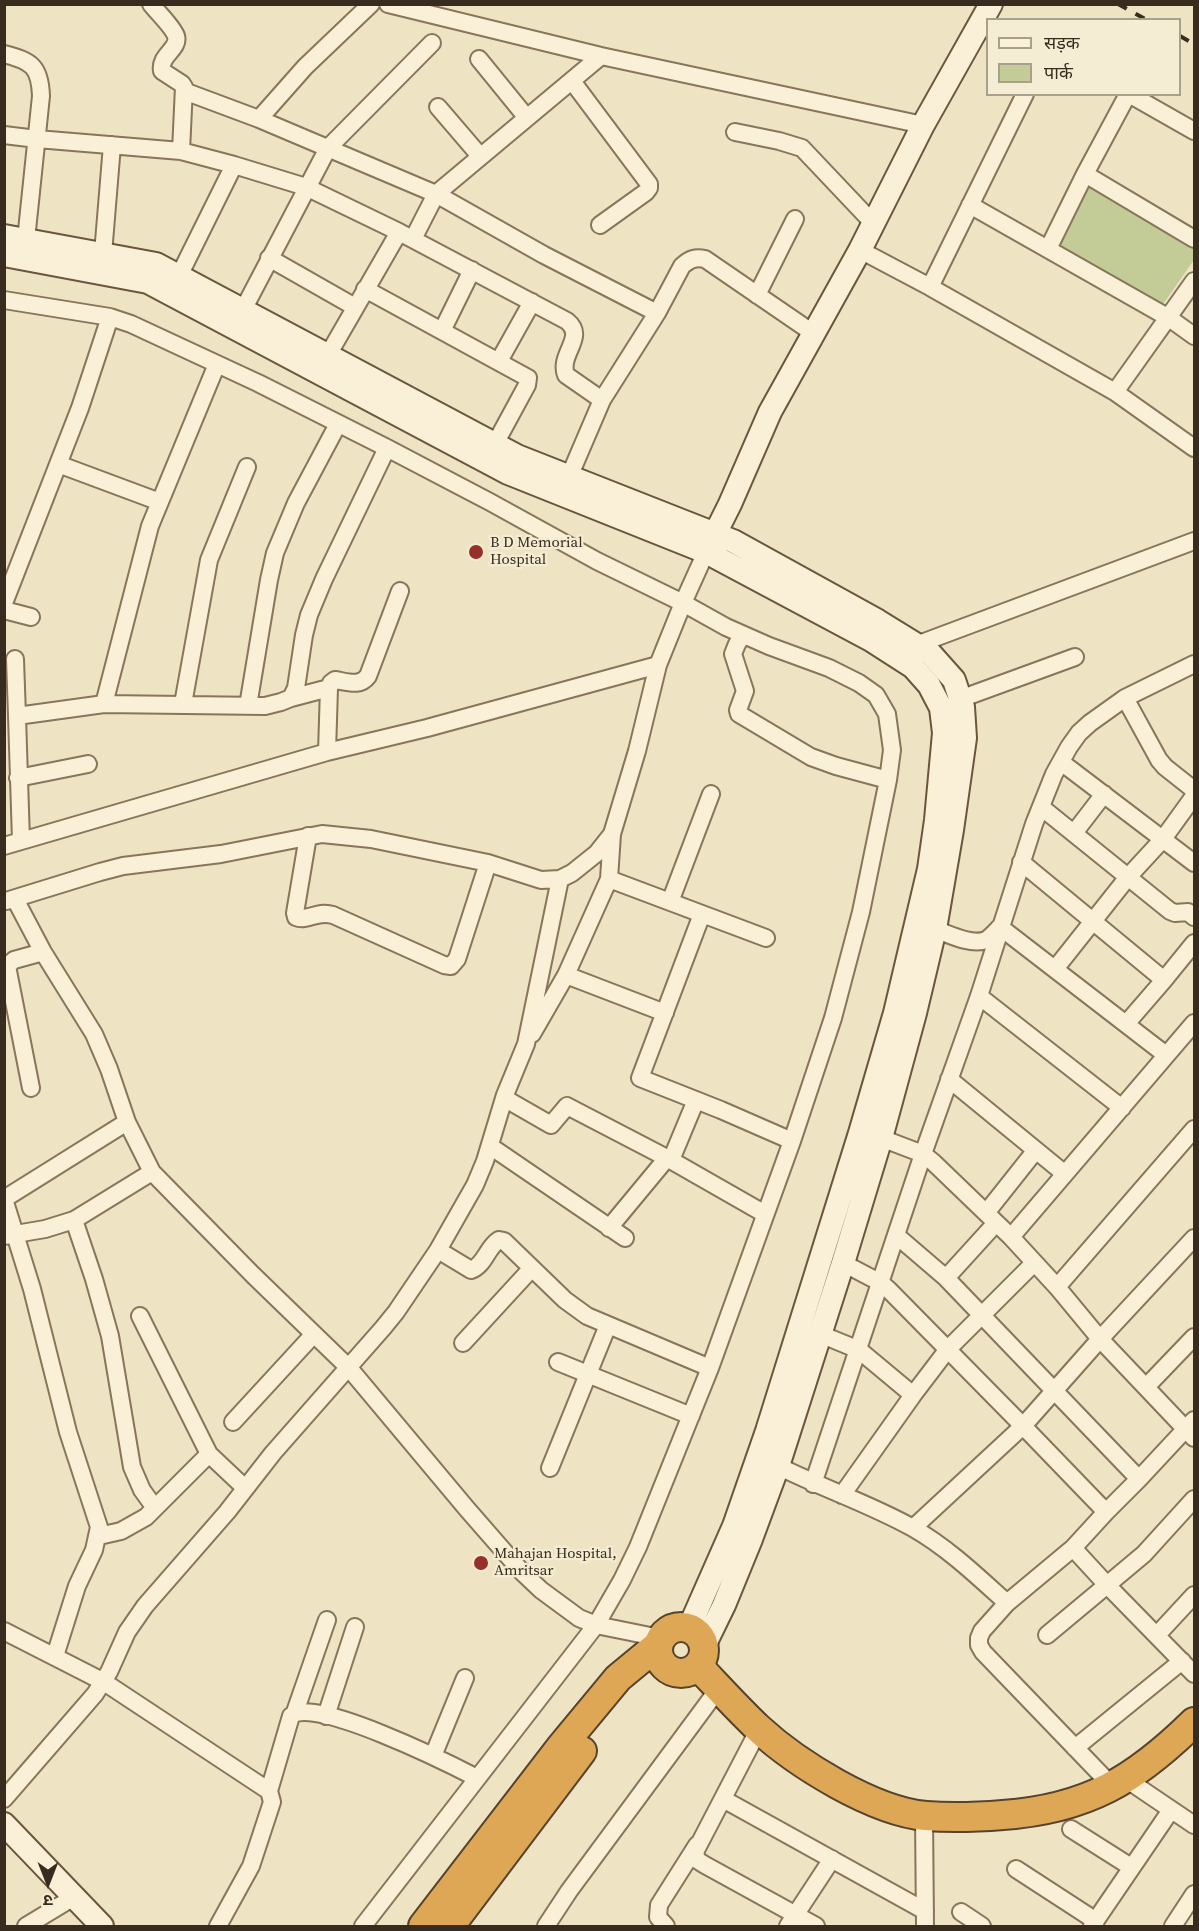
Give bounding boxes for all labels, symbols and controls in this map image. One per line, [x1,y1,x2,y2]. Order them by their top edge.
legend [986,18,1181,96]
text: सड़क [1044,30,1080,55]
text: पार्क [1044,60,1073,85]
place label: B D Memorial Hospital [490,534,583,569]
marker: B D Memorial Hospital [467,543,485,561]
place label: Mahajan Hospital, Amritsar [494,1545,617,1580]
marker: Mahajan Hospital, Amritsar [472,1554,490,1572]
north arrow [18,1853,78,1913]
text: उ [43,1890,53,1912]

